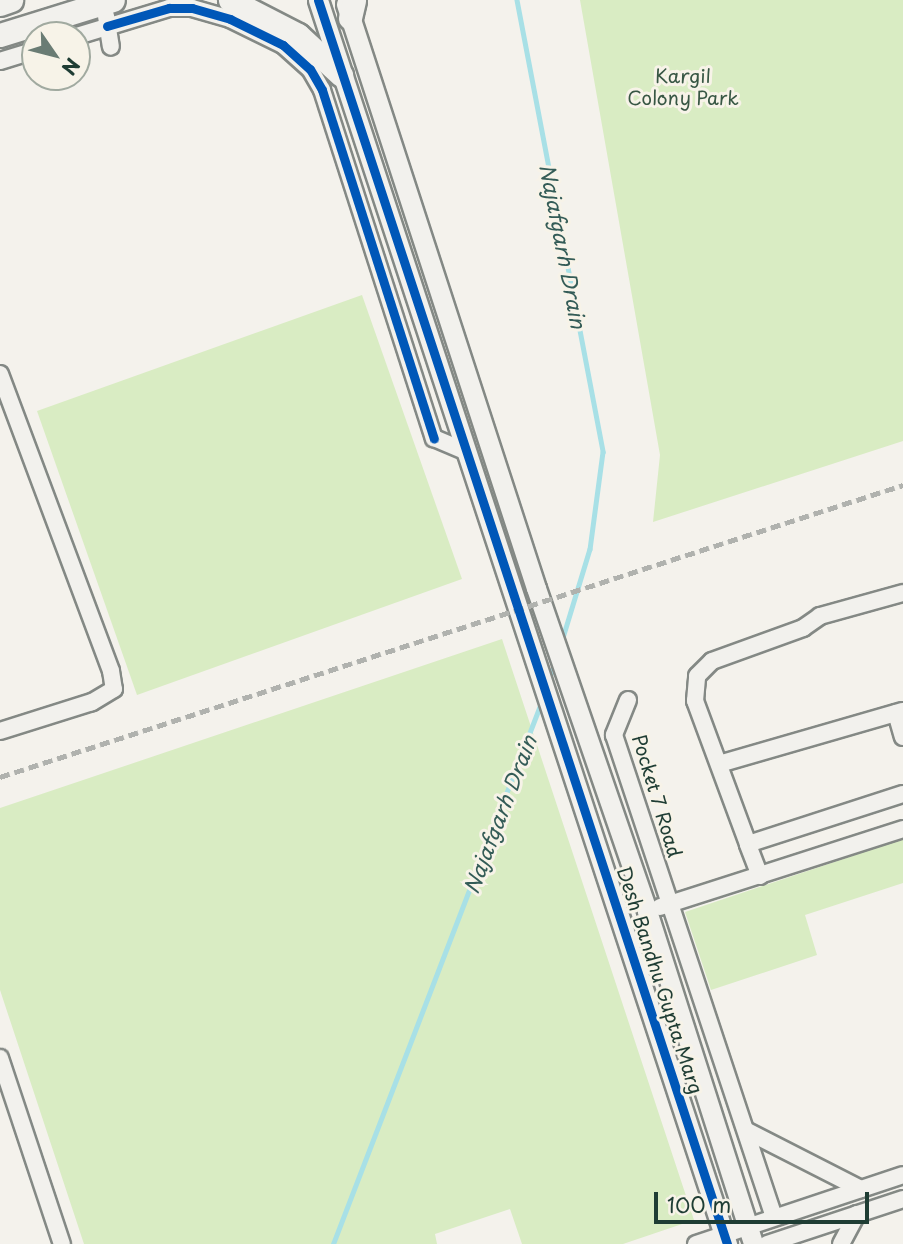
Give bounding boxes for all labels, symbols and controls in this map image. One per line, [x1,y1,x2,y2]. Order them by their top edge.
north arrow [21,21,91,91]
text: N [56,53,87,81]
park label: Kargil Colony Park [628,65,738,109]
water label: Najafgarh Drain [536,162,592,330]
water label: Najafgarh Drain [457,731,541,897]
street label: Pocket 7 Road [627,731,687,861]
street label: Desh Bandhu Gupta Marg [612,862,708,1098]
scale bar [658,1178,873,1222]
text: 100 m [667,1188,731,1220]

